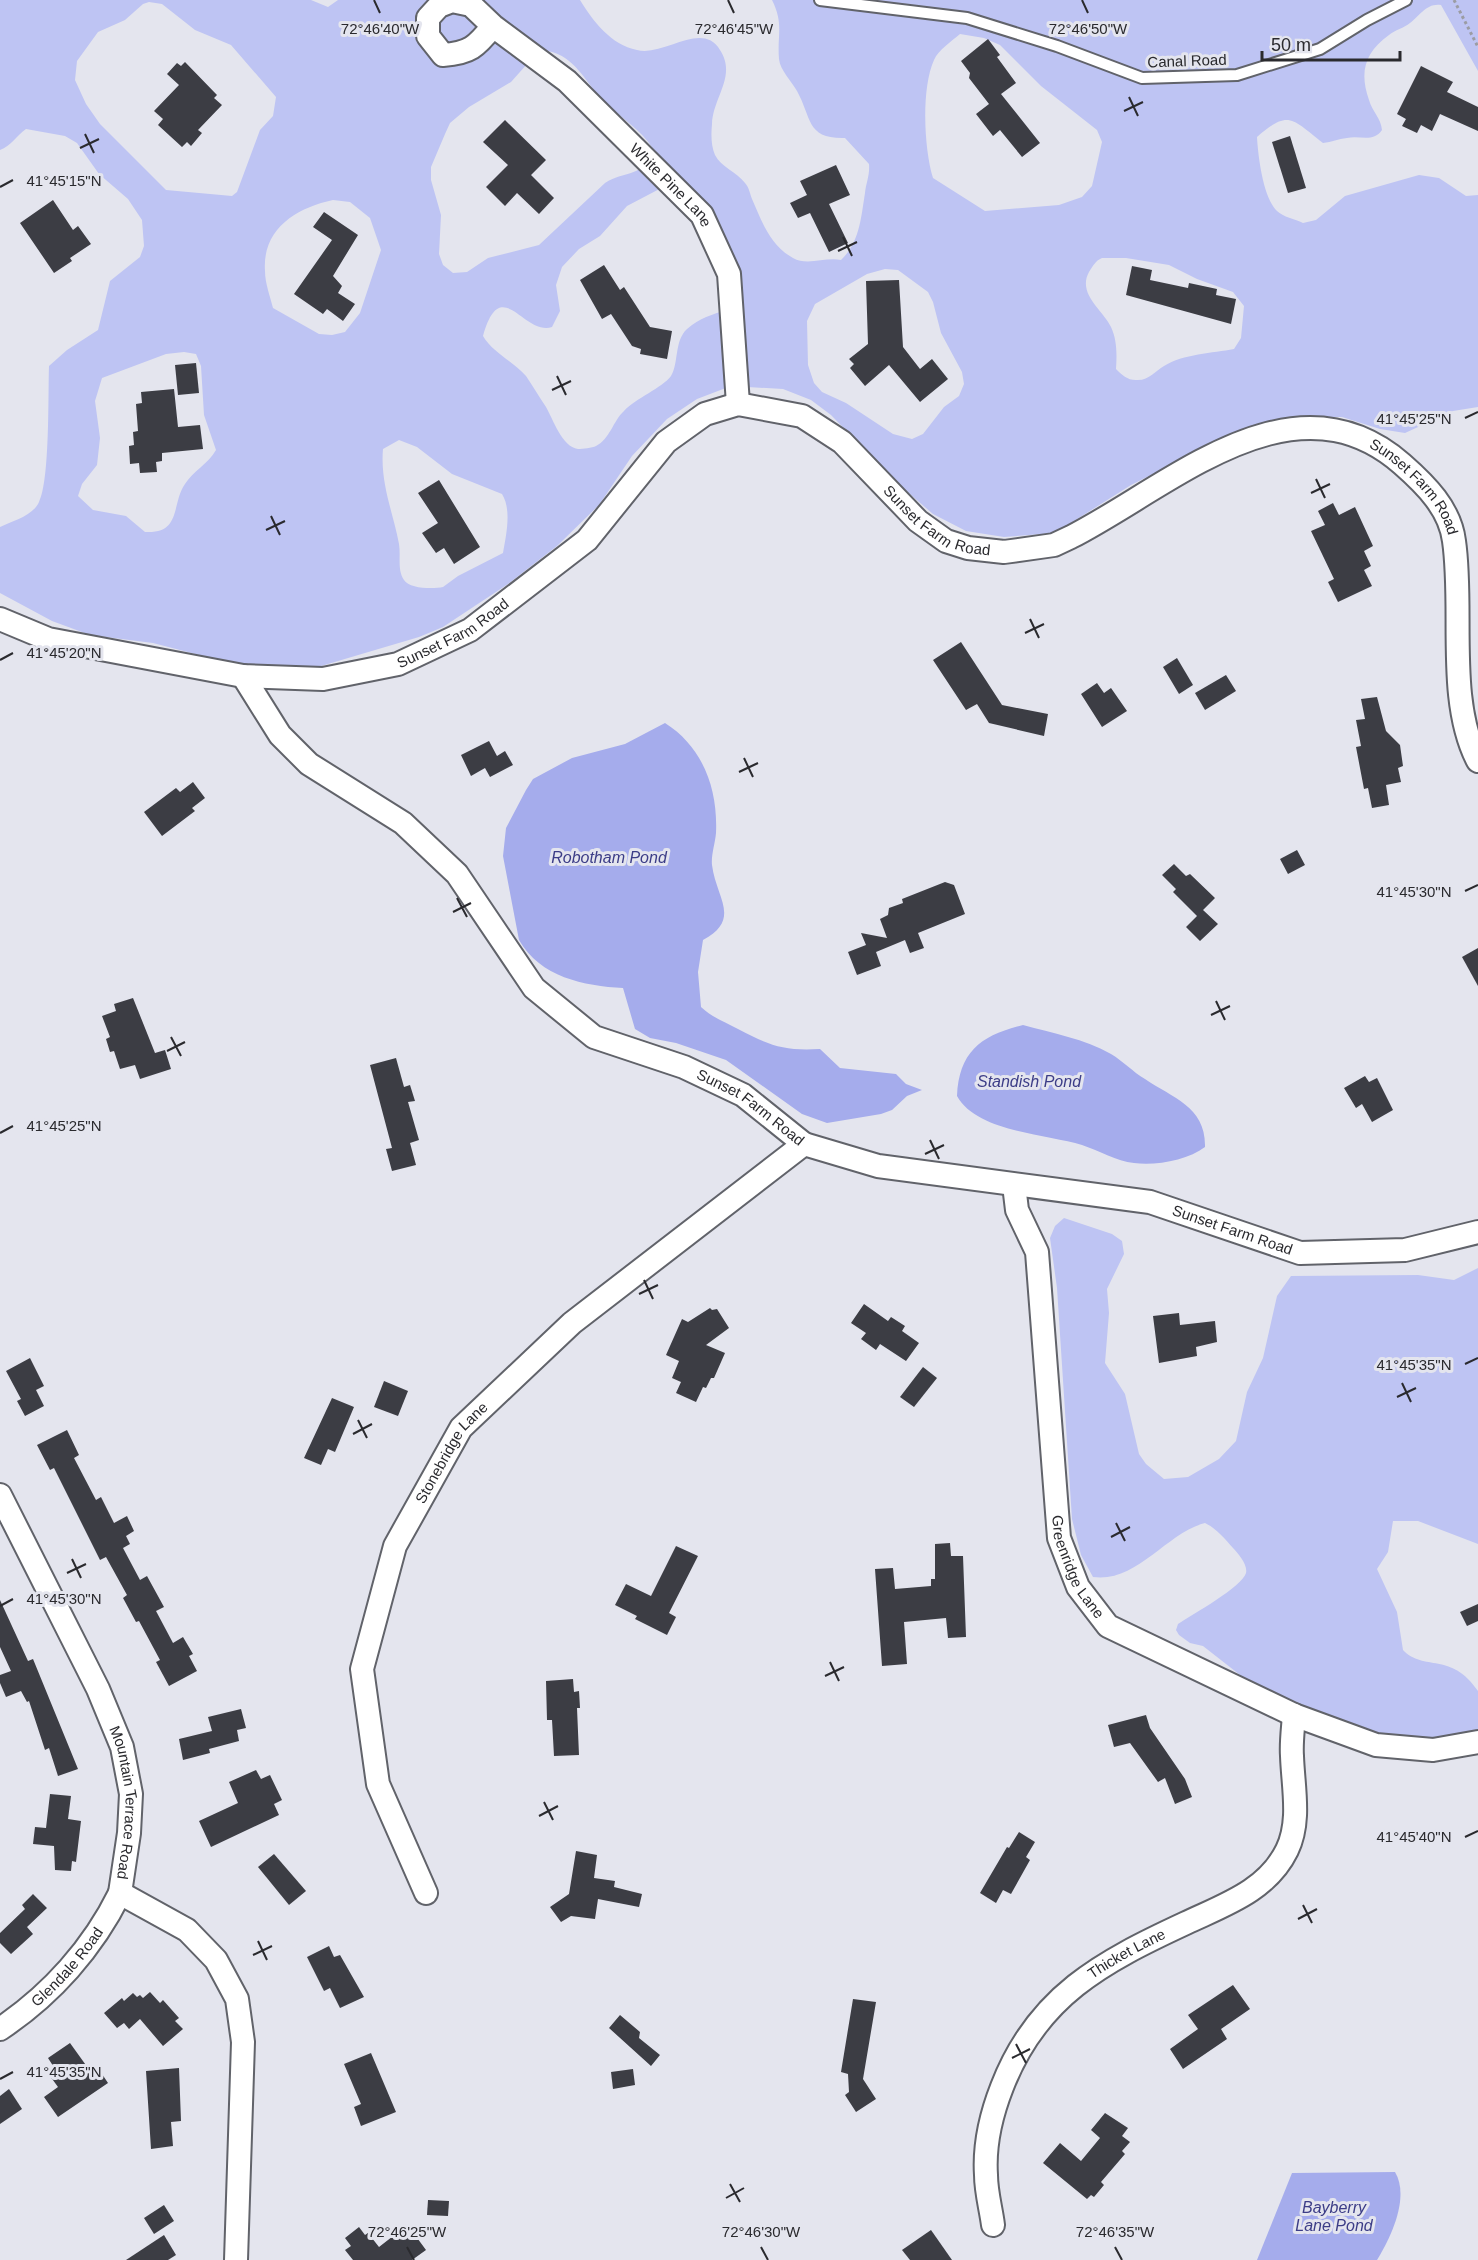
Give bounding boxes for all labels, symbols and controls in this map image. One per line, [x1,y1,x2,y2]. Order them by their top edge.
text: 72°46'40"W [341,20,420,37]
text: 72°46'45"W [695,20,774,37]
text: 72°46'50"W [1049,20,1128,37]
scale bar [1262,24,1400,62]
text: 50 m [1271,35,1311,55]
street label: Canal Road [1147,51,1227,70]
street label: White Pine Lane [627,139,715,229]
text: 41°45'15"N [26,172,102,189]
text: 41°45'25"N [1376,410,1452,427]
street label: Sunset Farm Road [1367,435,1462,536]
street label: Sunset Farm Road [880,482,991,558]
street label: Sunset Farm Road [394,595,512,671]
text: 41°45'20"N [26,644,102,661]
water label: Robotham Pond [551,849,668,866]
text: 41°45'30"N [1376,883,1452,900]
street label: Sunset Farm Road [694,1065,808,1149]
water label: Standish Pond [977,1073,1082,1090]
text: 41°45'25"N [26,1117,102,1134]
street label: Sunset Farm Road [1170,1201,1295,1258]
text: 41°45'35"N [1376,1356,1452,1373]
street label: Stonebridge Lane [412,1398,491,1506]
street label: Greenridge Lane [1049,1515,1108,1621]
text: 41°45'30"N [26,1590,102,1607]
street label: Mountain Terrace Road [106,1723,141,1881]
text: 41°45'40"N [1376,1828,1452,1845]
street label: Glendale Road [28,1924,106,2010]
street label: Thicket Lane [1084,1925,1168,1982]
text: 41°45'35"N [26,2063,102,2080]
water label: Bayberry Lane Pond [1295,2199,1374,2234]
text: 72°46'25"W [368,2223,447,2240]
text: 72°46'30"W [722,2223,801,2240]
text: 72°46'35"W [1076,2223,1155,2240]

